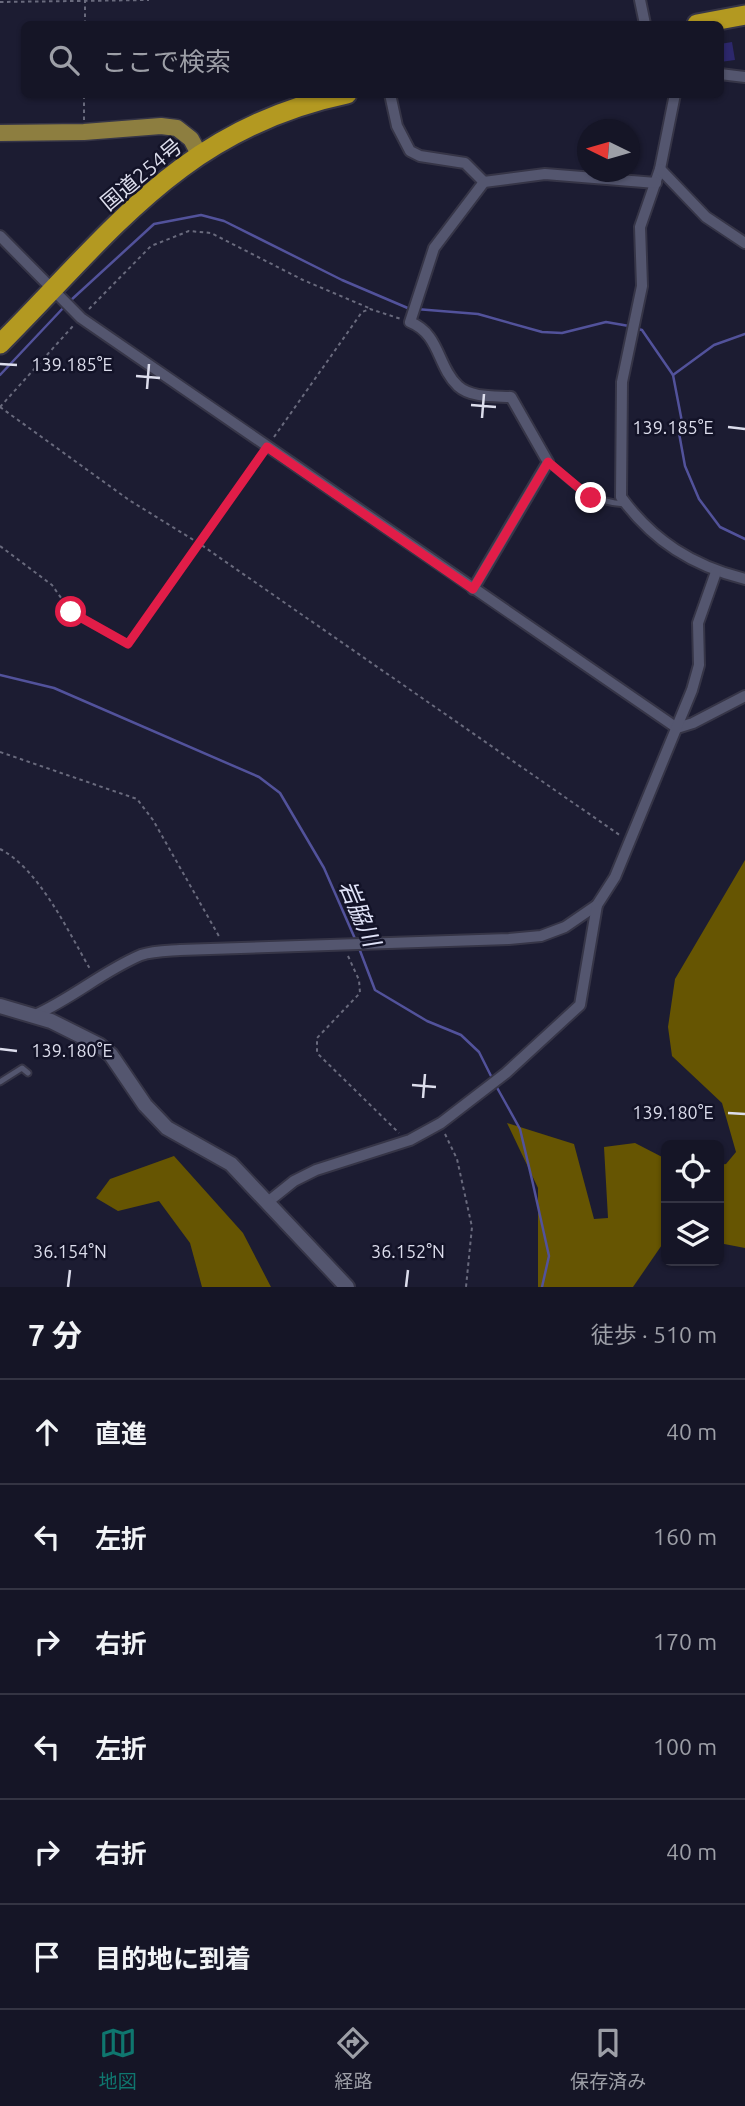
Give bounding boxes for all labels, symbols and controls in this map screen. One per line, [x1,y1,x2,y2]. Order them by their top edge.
search box [21,21,724,98]
icon: search [45,41,83,79]
text: ここで検索 [101,47,231,76]
north arrow [577,119,640,182]
street label: 国道254号 [96,133,186,215]
text: 139.185°E [31,354,113,374]
text: 139.185°E [632,417,714,437]
route end [575,482,606,513]
route start [55,596,86,627]
water label: 岩脇川 [335,876,386,952]
text: 139.180°E [31,1040,113,1060]
text: 139.180°E [632,1102,714,1122]
map controls [661,1140,724,1266]
button: locate [661,1140,724,1203]
button: layers [661,1203,724,1266]
text: 36.154°N [33,1241,107,1261]
text: 36.152°N [371,1241,445,1261]
text: 7 分 [28,1318,82,1352]
text: 徒歩 · 510 m [591,1322,717,1347]
icon: ahead [28,1413,66,1451]
text: 直進 [95,1419,147,1448]
text: 40 m [666,1419,717,1444]
icon: left [28,1518,66,1556]
text: 左折 [95,1524,147,1553]
text: 160 m [653,1524,717,1549]
icon: right [28,1623,66,1661]
text: 右折 [95,1629,147,1658]
text: 170 m [653,1629,717,1654]
icon: left [28,1728,66,1766]
text: 左折 [95,1734,147,1763]
text: 100 m [653,1734,717,1759]
icon: right [28,1833,66,1871]
text: 右折 [95,1839,147,1868]
text: 40 m [666,1839,717,1864]
icon: arrive [28,1938,66,1976]
text: 目的地に到着 [95,1944,251,1973]
tab: 地図 [99,2024,137,2093]
tab: 経路 [334,2024,372,2093]
tab: 保存済み [570,2024,646,2093]

